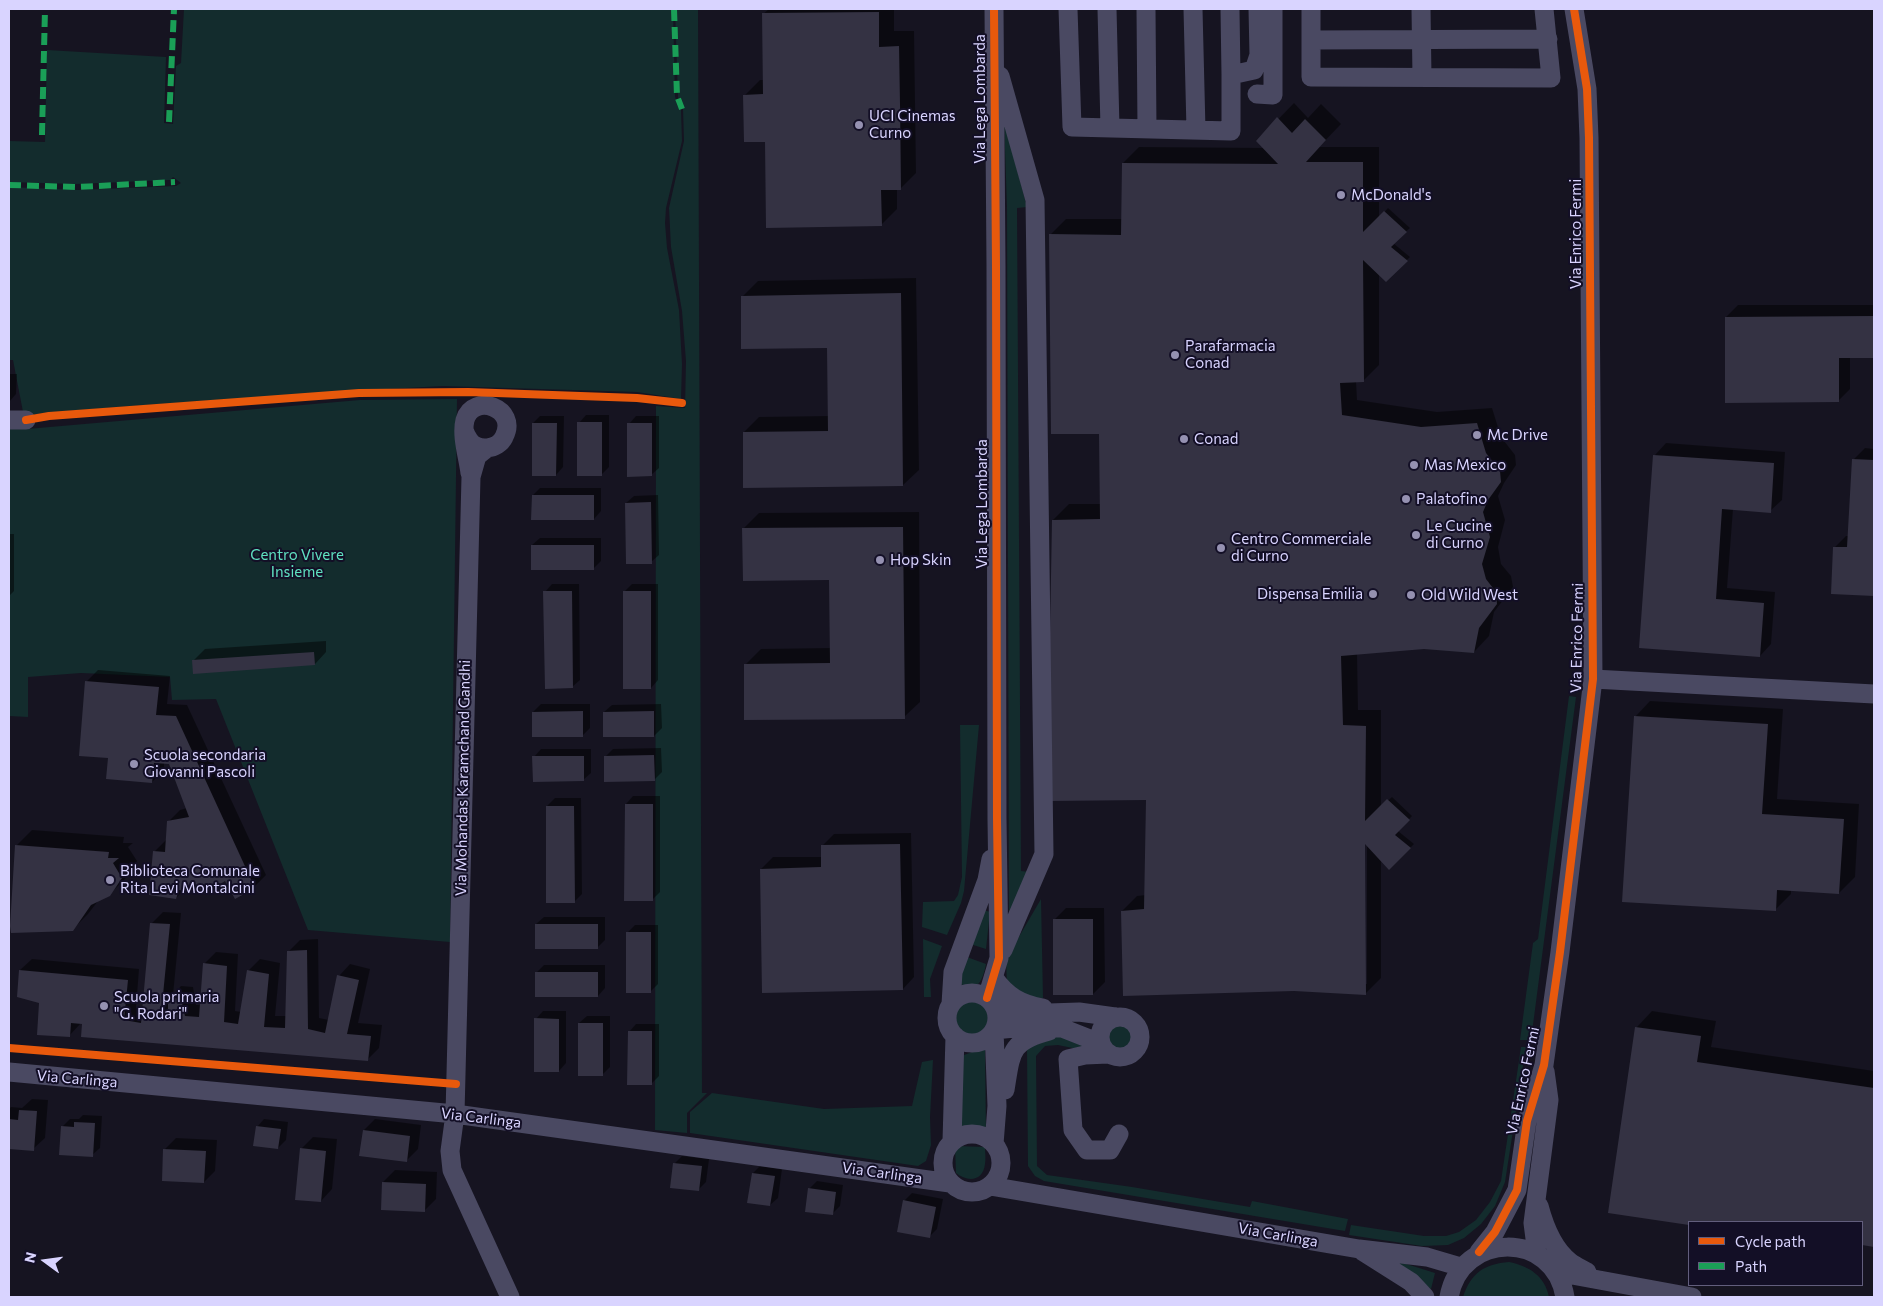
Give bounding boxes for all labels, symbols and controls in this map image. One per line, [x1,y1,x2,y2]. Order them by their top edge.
street label: Via Lega Lombarda [971,34,989,164]
place label: UCI Cinemas Curno [869,107,956,142]
marker: UCI Cinemas Curno [853,119,865,131]
street label: Via Enrico Fermi [1567,179,1585,289]
place label: McDonald's [1351,186,1432,204]
marker: McDonald's [1335,189,1347,201]
place label: Parafarmacia Conad [1185,337,1276,372]
marker: Parafarmacia Conad [1169,349,1181,361]
place label: Mc Drive [1487,426,1548,444]
marker: Mc Drive [1471,429,1483,441]
place label: Conad [1194,430,1238,448]
marker: Conad [1178,433,1190,445]
street label: Via Lega Lombarda [973,439,991,569]
place label: Mas Mexico [1424,456,1506,474]
marker: Mas Mexico [1408,459,1420,471]
place label: Palatofino [1416,490,1487,508]
marker: Palatofino [1400,493,1412,505]
place label: Le Cucine di Curno [1426,517,1492,552]
marker: Le Cucine di Curno [1410,529,1422,541]
place label: Centro Commerciale di Curno [1231,530,1371,565]
marker: Centro Commerciale di Curno [1215,542,1227,554]
park label: Centro Vivere Insieme [250,546,344,581]
place label: Hop Skin [890,551,951,569]
marker: Hop Skin [874,554,886,566]
street label: Via Enrico Fermi [1567,583,1587,693]
place label: Dispensa Emilia [1257,585,1363,603]
place label: Old Wild West [1421,586,1518,604]
marker: Dispensa Emilia [1367,588,1379,600]
marker: Old Wild West [1405,589,1417,601]
street label: Via Mohandas Karamchand Gandhi [452,660,474,896]
place label: Scuola secondaria Giovanni Pascoli [144,746,266,781]
marker: Scuola secondaria Giovanni Pascoli [128,758,140,770]
place label: Biblioteca Comunale Rita Levi Montalcini [120,862,260,897]
marker: Biblioteca Comunale Rita Levi Montalcini [104,874,116,886]
place label: Scuola primaria "G. Rodari" [114,988,219,1023]
marker: Scuola primaria "G. Rodari" [98,1000,110,1012]
street label: Via Enrico Fermi [1503,1025,1543,1137]
street label: Via Carlinga [36,1066,118,1092]
street label: Via Carlinga [440,1104,522,1132]
street label: Via Carlinga [841,1158,923,1188]
street label: Via Carlinga [1236,1219,1320,1251]
legend [1688,1221,1863,1286]
text: Cycle path [1735,1232,1806,1250]
north arrow [20,1236,70,1286]
text: N [20,1250,39,1264]
text: Path [1735,1257,1767,1275]

